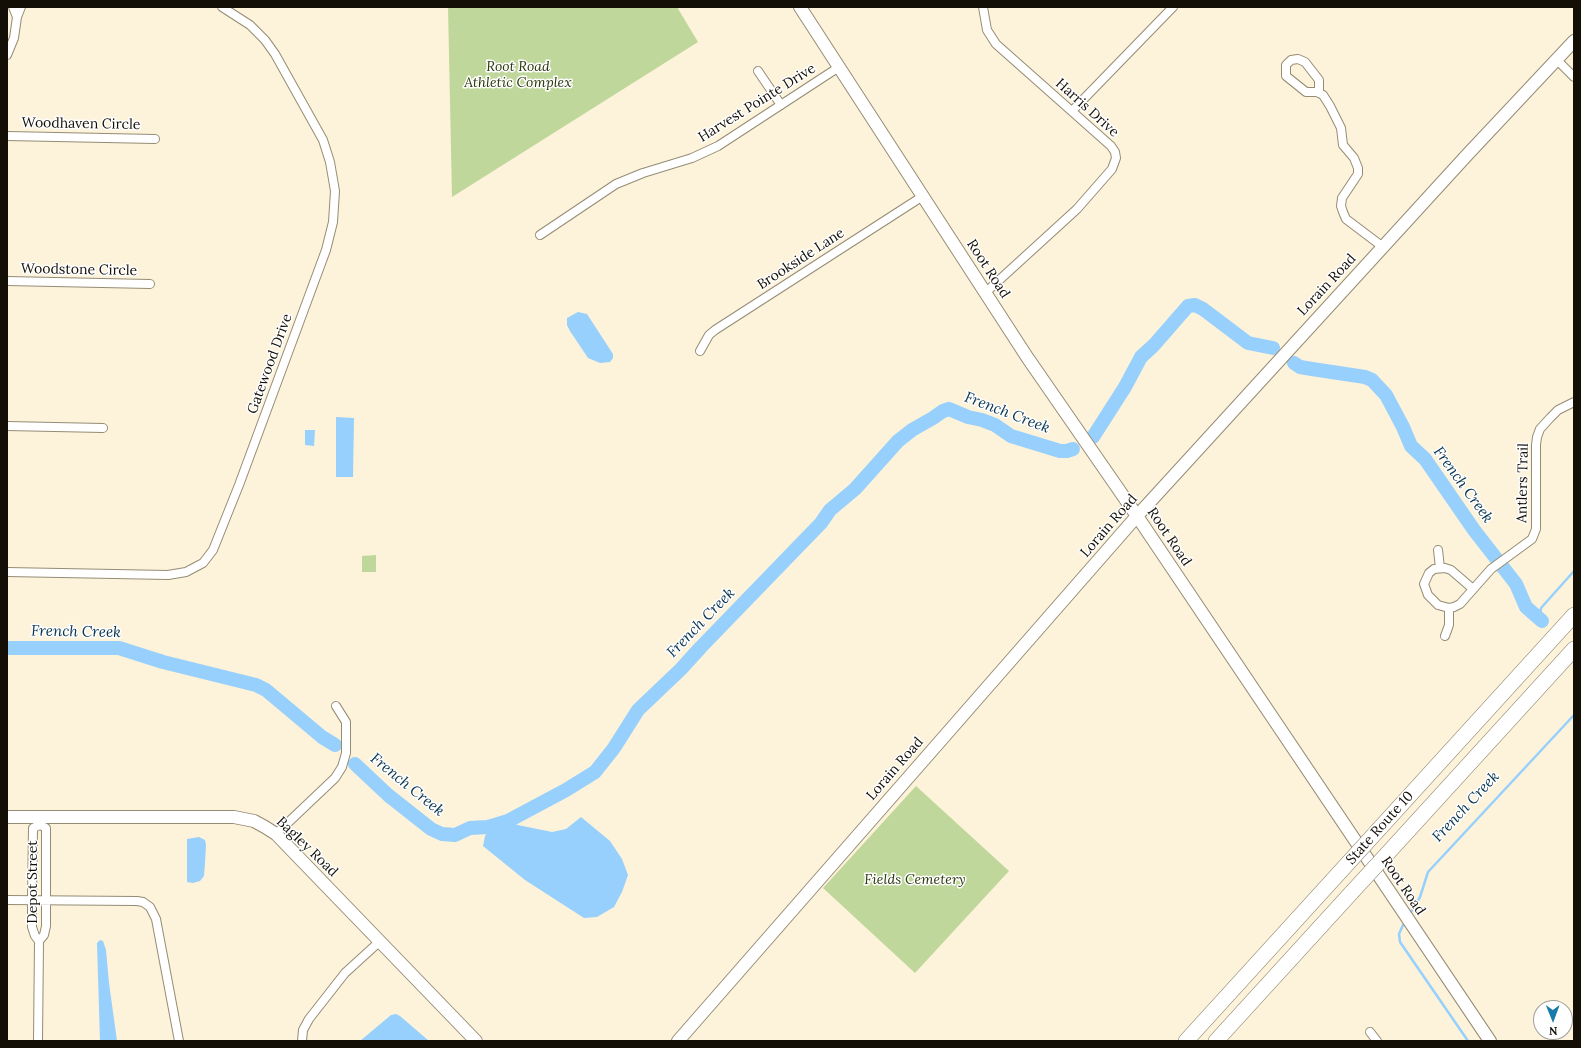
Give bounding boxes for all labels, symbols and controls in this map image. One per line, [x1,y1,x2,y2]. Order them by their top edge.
park label: Root Road Athletic Complex [464,59,572,92]
street label: Harvest Pointe Drive [695,60,819,146]
street label: Harris Drive [1052,75,1122,141]
street label: Woodhaven Circle [21,115,141,133]
street label: Brookside Lane [754,225,848,293]
street label: Root Road [963,236,1013,302]
street label: Lorain Road [1294,251,1360,319]
street label: Woodstone Circle [21,261,137,279]
street label: Gatewood Drive [244,312,296,416]
water label: French Creek [962,388,1052,438]
water label: French Creek [1429,443,1497,527]
street label: Antlers Trail [1514,443,1532,523]
street label: Lorain Road [1077,491,1141,561]
street label: Root Road [1143,505,1195,569]
water label: French Creek [663,584,739,662]
water label: French Creek [31,622,121,642]
street label: Lorain Road [863,734,927,804]
water label: French Creek [366,750,448,820]
water label: French Creek [1429,768,1503,846]
street label: State Route 10 [1343,788,1417,868]
street label: Bagley Road [273,814,341,880]
street label: Depot Street [25,840,41,924]
street label: Root Road [1377,854,1429,918]
park label: Fields Cemetery [864,872,966,888]
north arrow [1533,1000,1573,1040]
text: N [1549,1024,1558,1038]

